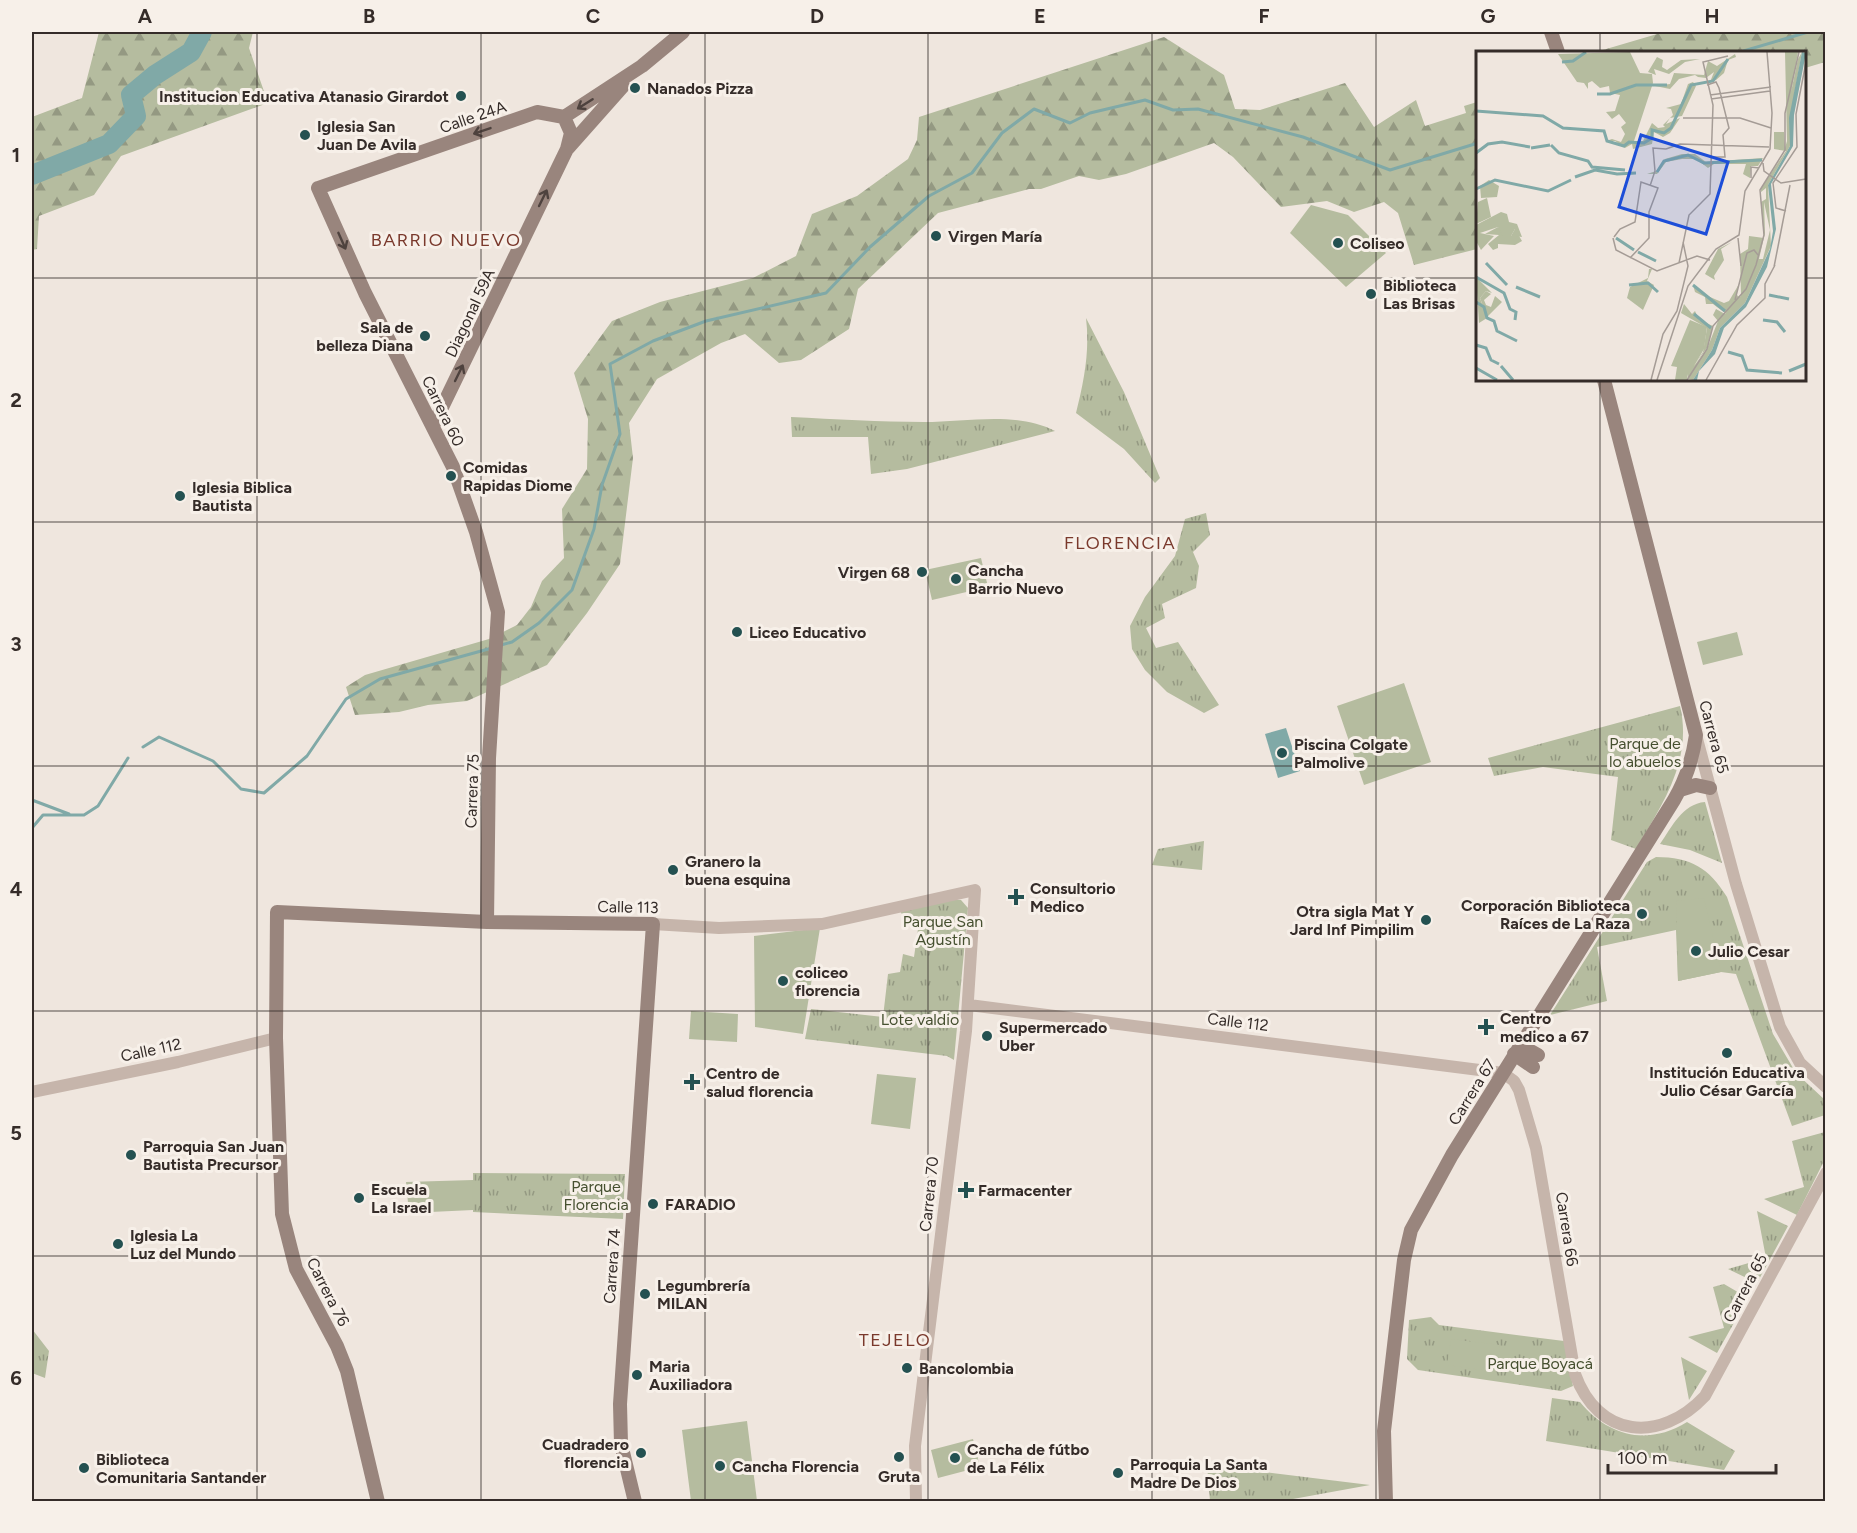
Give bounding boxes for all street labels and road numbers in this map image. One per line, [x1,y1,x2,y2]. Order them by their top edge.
street label: Calle 24A [437,97,509,137]
street label: Diagonal 59A [441,266,499,360]
street label: Carrera 60 [418,373,468,449]
street label: Carrera 65 [1695,698,1733,776]
street label: Carrera 75 [461,753,483,829]
street label: Calle 113 [597,897,659,917]
street label: Calle 112 [1206,1009,1270,1035]
street label: Calle 112 [119,1034,183,1066]
street label: Carrera 67 [1444,1055,1500,1129]
street label: Carrera 70 [916,1155,942,1233]
street label: Carrera 66 [1552,1191,1582,1267]
street label: Carrera 74 [600,1228,624,1304]
street label: Carrera 65 [1719,1250,1771,1326]
street label: Carrera 76 [303,1255,353,1329]

